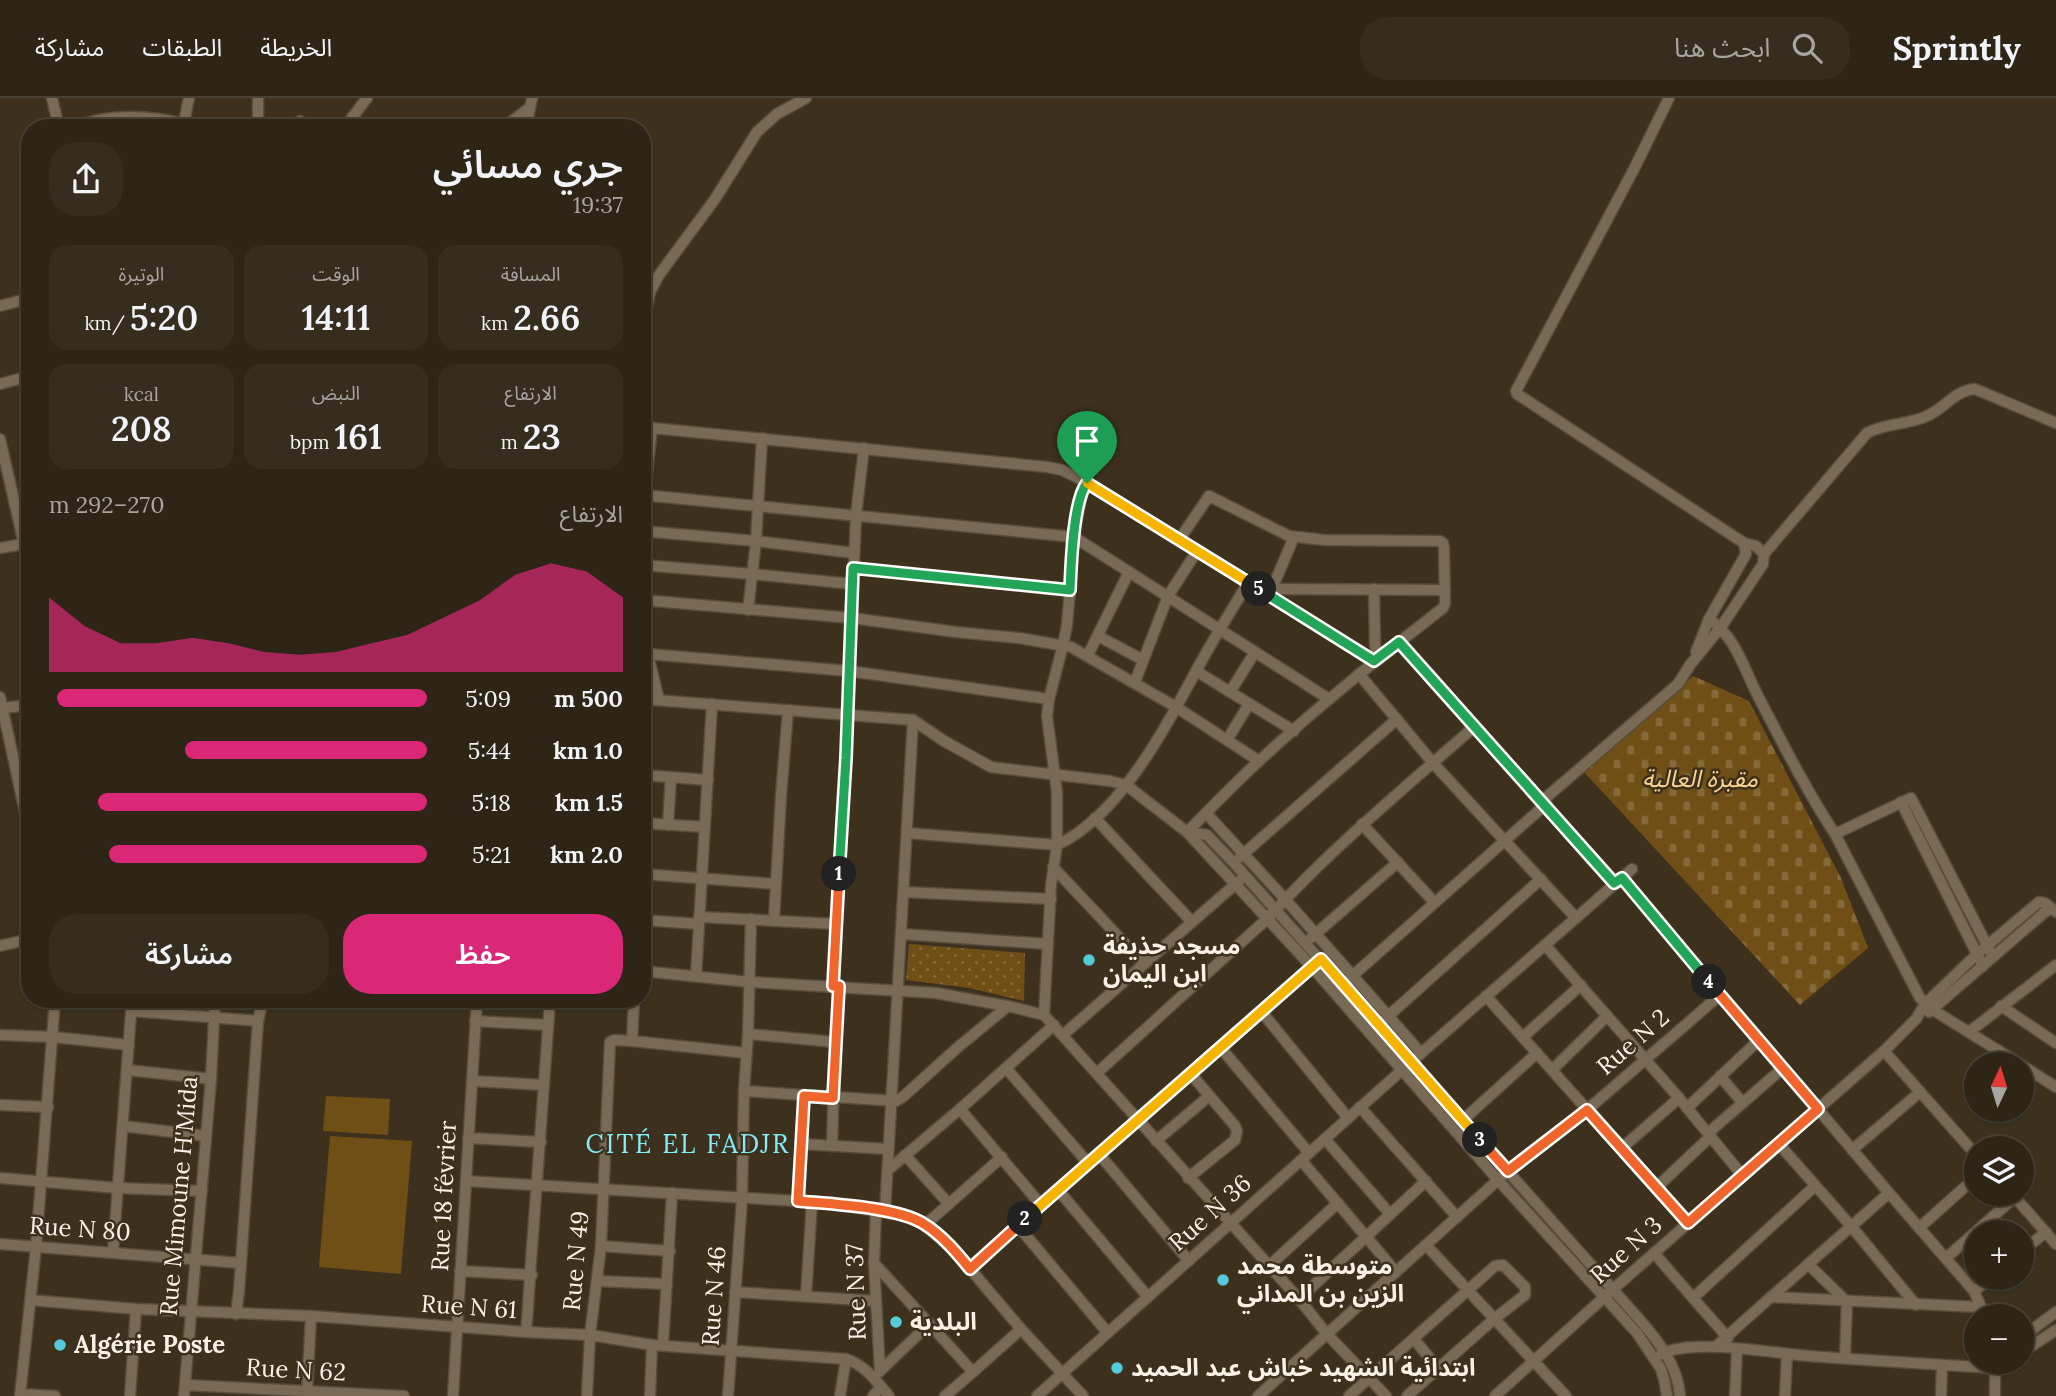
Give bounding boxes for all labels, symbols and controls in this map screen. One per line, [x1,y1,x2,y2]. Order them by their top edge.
search box [1360,17,1850,80]
text: Sprintly [1892,27,2021,69]
icon: search [1788,29,1826,67]
text: ابحث هنا [1674,31,1770,64]
text: مشاركة [35,32,104,63]
text: الطبقات [142,32,222,63]
text: الخريطة [260,32,332,63]
text: جري مسائي [433,140,623,188]
button: share [49,142,123,216]
text: 19:37 [573,190,623,219]
text: الوتيرة [119,262,164,286]
text: الوقت [312,262,360,286]
text: المسافة [501,262,561,286]
text: 5:20 [130,295,198,340]
text: 14:11 [302,295,371,340]
text: 2.66 [513,295,580,340]
text: /km [84,311,130,335]
text: km [481,311,513,335]
text: النبض [312,381,360,405]
text: الارتفاع [505,381,557,405]
text: kcal [124,382,159,406]
text: 208 [111,406,172,451]
pin [1057,411,1117,483]
text: 161 [334,414,382,459]
text: 23 [523,414,561,459]
icon: arrive [1068,422,1106,460]
text: bpm [290,430,334,454]
text: m [501,430,523,454]
text: 270–292 m [49,490,164,519]
text: الارتفاع [560,499,623,528]
pin: 5 [1242,572,1276,606]
text: 5 [1253,576,1264,600]
text: 5:09 [465,684,511,713]
text: 500 m [554,684,623,713]
text: 5:44 [468,736,511,765]
text: 1.0 km [553,736,623,765]
park label: مقبرة العالية [1642,763,1758,794]
text: 5:18 [471,788,511,817]
text: 1.5 km [555,788,623,817]
text: 5:21 [472,840,511,869]
text: 2.0 km [550,840,623,869]
pin: 1 [822,856,856,892]
text: 1 [835,861,842,885]
button: مشاركة [49,914,329,994]
button: حفظ [343,914,623,994]
place label: مسجد حذيفة ابن اليمان [1103,930,1241,989]
marker: مسجد حذيفة ابن اليمان [1081,952,1097,968]
pin: 4 [1692,964,1726,1000]
text: 4 [1703,969,1714,993]
street label: Rue N 2 [1590,1002,1675,1082]
north arrow [1964,1052,2034,1122]
map controls [1964,1052,2034,1374]
street label: Rue Mimoune H'Mida [153,1075,204,1317]
street label: Rue 18 février [424,1119,463,1272]
pin: 3 [1462,1122,1498,1158]
district label: CITÉ EL FADJR [586,1127,790,1160]
text: 3 [1474,1127,1485,1151]
button: layers [1964,1136,2034,1206]
street label: Rue N 36 [1162,1167,1257,1258]
pin: 2 [1007,1202,1042,1236]
text: 2 [1019,1206,1030,1230]
street label: Rue N 80 [28,1209,132,1248]
street label: Rue N 3 [1583,1209,1668,1290]
street label: Rue N 49 [556,1210,595,1312]
button: + [1964,1220,2034,1290]
street label: Rue N 37 [838,1243,873,1341]
street label: Rue N 46 [695,1245,732,1347]
place label: متوسطة محمد الزين بن المداني [1237,1250,1404,1314]
marker: متوسطة محمد الزين بن المداني [1215,1272,1231,1288]
street label: Rue N 61 [420,1288,518,1325]
button: − [1964,1304,2034,1374]
place label: البلدية [910,1306,977,1337]
marker: البلدية [888,1314,904,1330]
place label: Algérie Poste [74,1329,225,1360]
marker: Algérie Poste [52,1337,68,1353]
street label: Rue N 62 [245,1351,347,1388]
place label: ابتدائية الشهيد خباش عبد الحميد [1131,1352,1476,1383]
marker: ابتدائية الشهيد خباش عبد الحميد [1109,1360,1125,1376]

